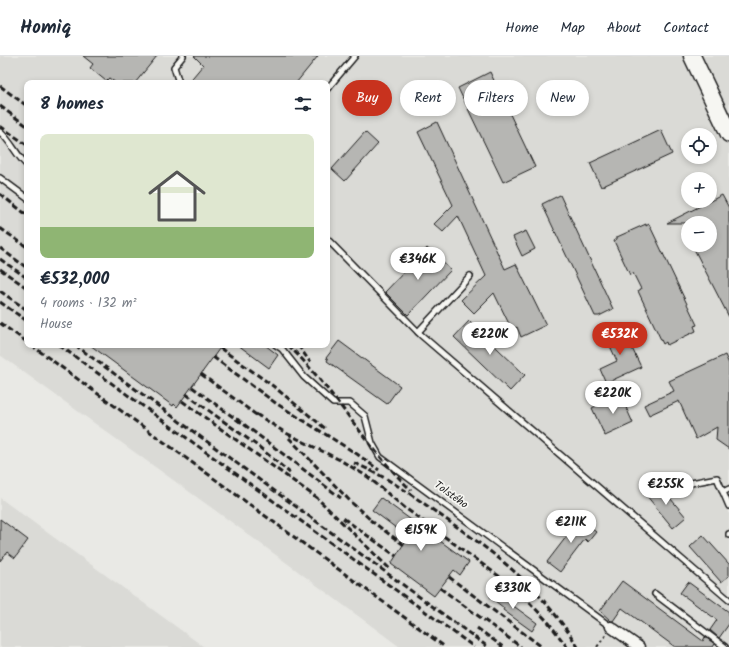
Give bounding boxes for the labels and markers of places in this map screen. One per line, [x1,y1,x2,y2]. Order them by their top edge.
pin: €346K [390,247,446,281]
pin: €220K [462,322,518,356]
pin: €532K [592,322,648,356]
pin: €220K [585,381,641,415]
pin: €255K [638,472,694,506]
pin: €211K [543,510,599,544]
pin: €159K [393,518,449,552]
pin: €330K [485,576,541,610]

